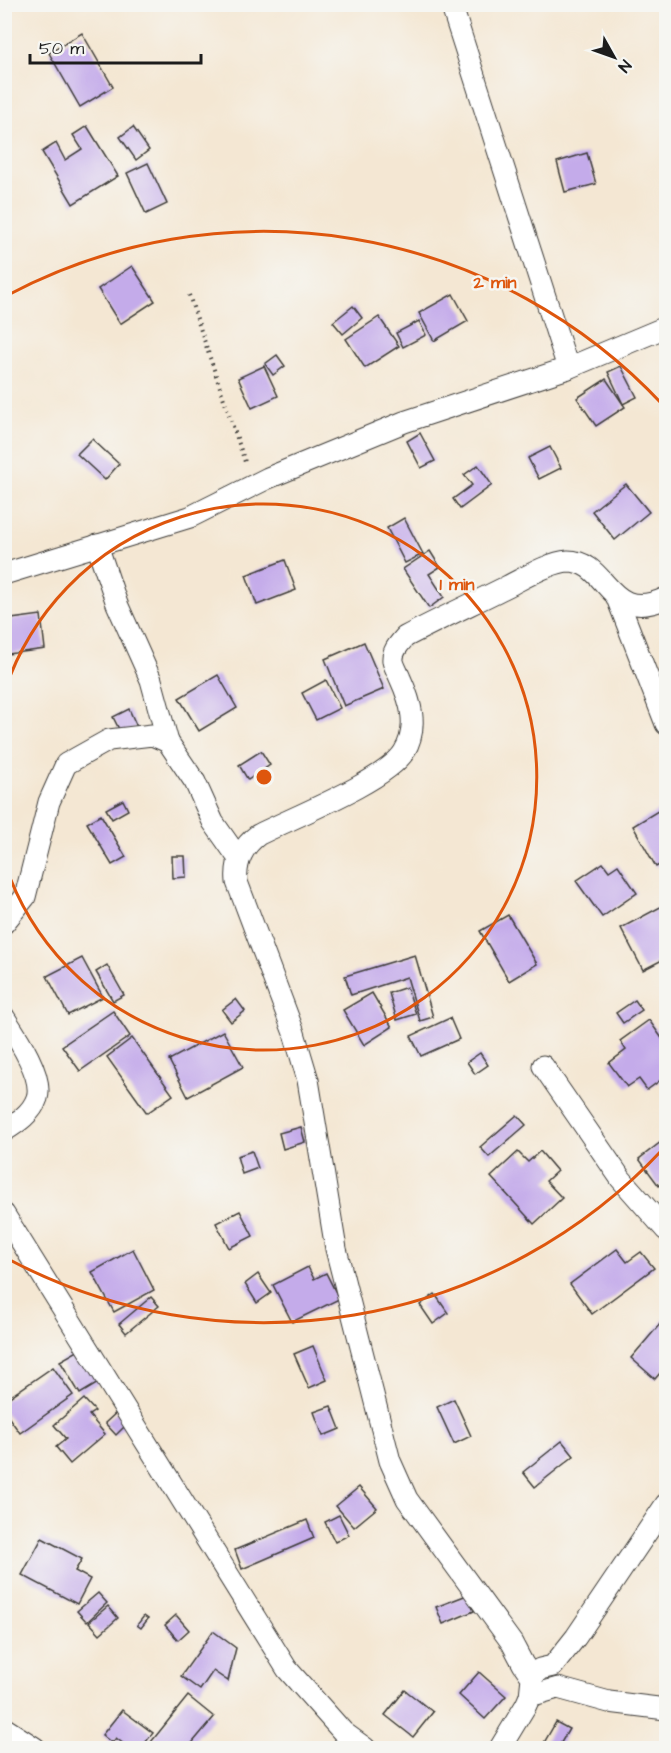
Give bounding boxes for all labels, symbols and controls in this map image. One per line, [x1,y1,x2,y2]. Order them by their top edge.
scale bar [30,27,201,65]
north arrow [584,27,644,87]
text: 50 m [39,36,84,61]
text: N [613,55,636,77]
text: 2 min [472,270,517,295]
text: 1 min [439,572,475,597]
centre of rings [254,767,274,787]

